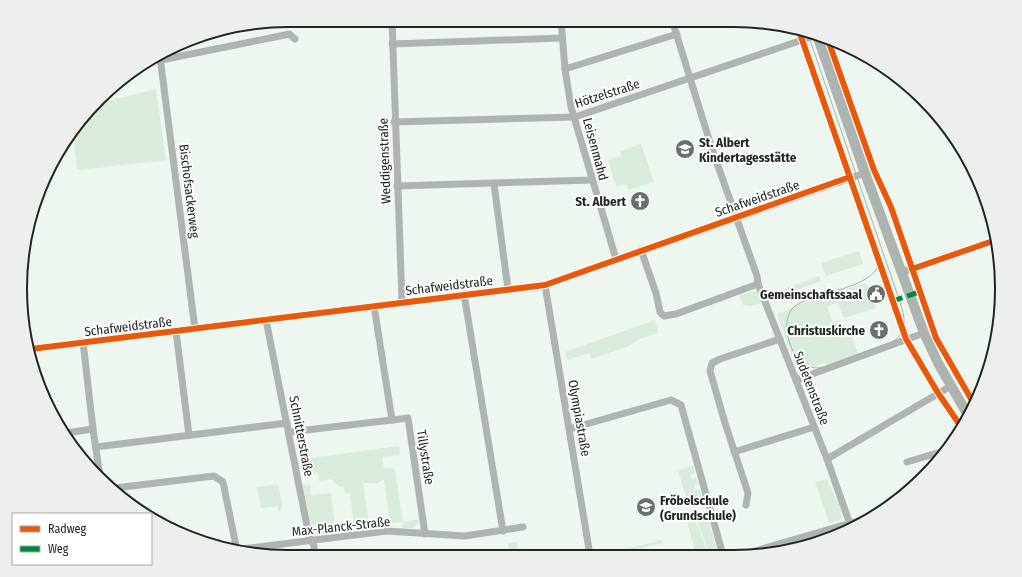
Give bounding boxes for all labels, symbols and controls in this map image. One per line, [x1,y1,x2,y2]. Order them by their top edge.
street label: Hötzelstraße [573,76,642,111]
street label: Leisenmahd [580,116,611,182]
street label: Weddigenstraße [376,118,393,204]
place label: St. Albert Kindertagesstätte [699,135,797,165]
school or university icon: St. Albert Kindertagesstätte [674,138,696,160]
street label: Bischofsackerweg [176,143,203,240]
street label: Schafweidstraße [713,177,801,220]
church icon: St. Albert [629,190,651,212]
place label: St. Albert [575,194,626,209]
street label: Schafweidstraße [404,273,494,298]
public building icon: Gemeinschaftssaal [865,283,887,305]
place label: Gemeinschaftssaal [760,287,862,302]
street label: Schafweidstraße [83,314,173,339]
church icon: Christuskirche [868,319,890,341]
place label: Christuskirche [787,323,865,338]
street label: Sudetenstraße [791,349,832,427]
street label: Olympiastraße [565,379,594,458]
street label: Schnitterstraße [286,395,317,478]
street label: Tillystraße [414,429,437,486]
place label: Fröbelschule (Grundschule) [660,493,736,523]
school or university icon: Fröbelschule (Grundschule) [635,496,657,518]
legend [12,513,152,565]
street label: Max-Planck-Straße [291,514,391,539]
text: Radweg [48,522,87,536]
text: Weg [48,542,69,556]

